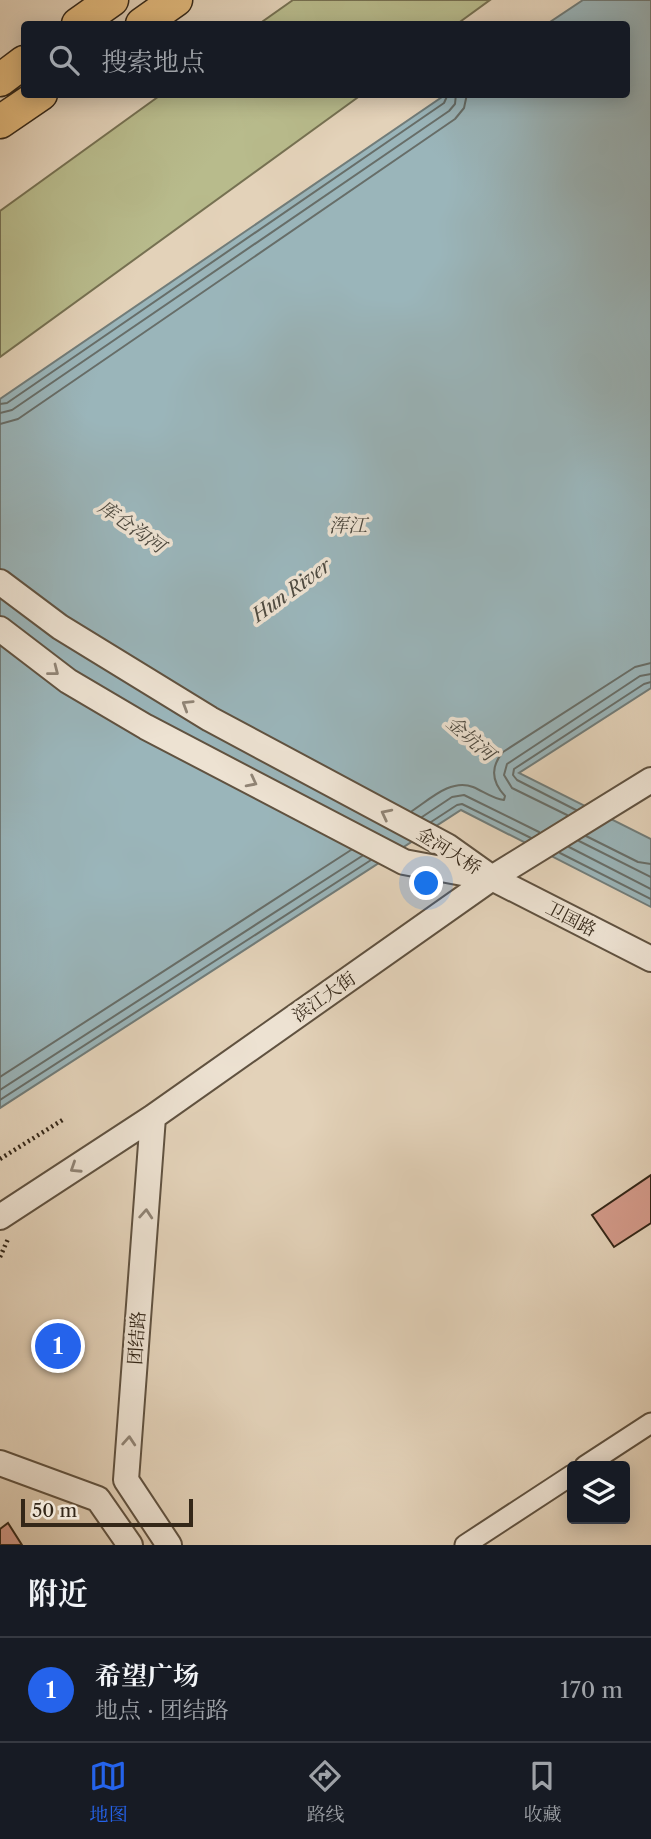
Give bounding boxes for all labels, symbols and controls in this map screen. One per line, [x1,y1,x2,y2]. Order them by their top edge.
search box [21,21,630,98]
icon: search [45,41,83,79]
text: 搜索地点 [101,46,205,78]
water label: 库仓沟河 [94,495,172,559]
water label: 浑江 [329,514,370,537]
water label: Hun River [246,553,336,628]
one-way arrow [46,662,59,675]
one-way arrow [181,700,194,713]
water label: 金坑河 [442,711,502,768]
one-way arrow [245,774,257,788]
one-way arrow [381,809,393,823]
street label: 金河大桥 [413,823,485,879]
your location [409,866,443,900]
street label: 卫国路 [542,897,600,941]
street label: 滨江大街 [288,967,360,1027]
one-way arrow [70,1160,83,1173]
one-way arrow [138,1208,153,1219]
street label: 团结路 [124,1310,150,1366]
pin: 1 [35,1320,81,1372]
one-way arrow [121,1435,136,1446]
map controls [567,1461,630,1524]
button: layers [567,1461,630,1524]
scale bar [21,1496,192,1528]
text: 50 m [32,1499,77,1522]
text: 附近 [28,1575,88,1612]
text: 希望广场 [95,1660,199,1692]
text: 1 [46,1676,56,1704]
text: 170 m [560,1676,623,1704]
text: 地点 · 团结路 [95,1696,229,1724]
tab: 地图 [89,1757,128,1826]
tab: 路线 [306,1757,345,1826]
tab: 收藏 [523,1757,562,1826]

